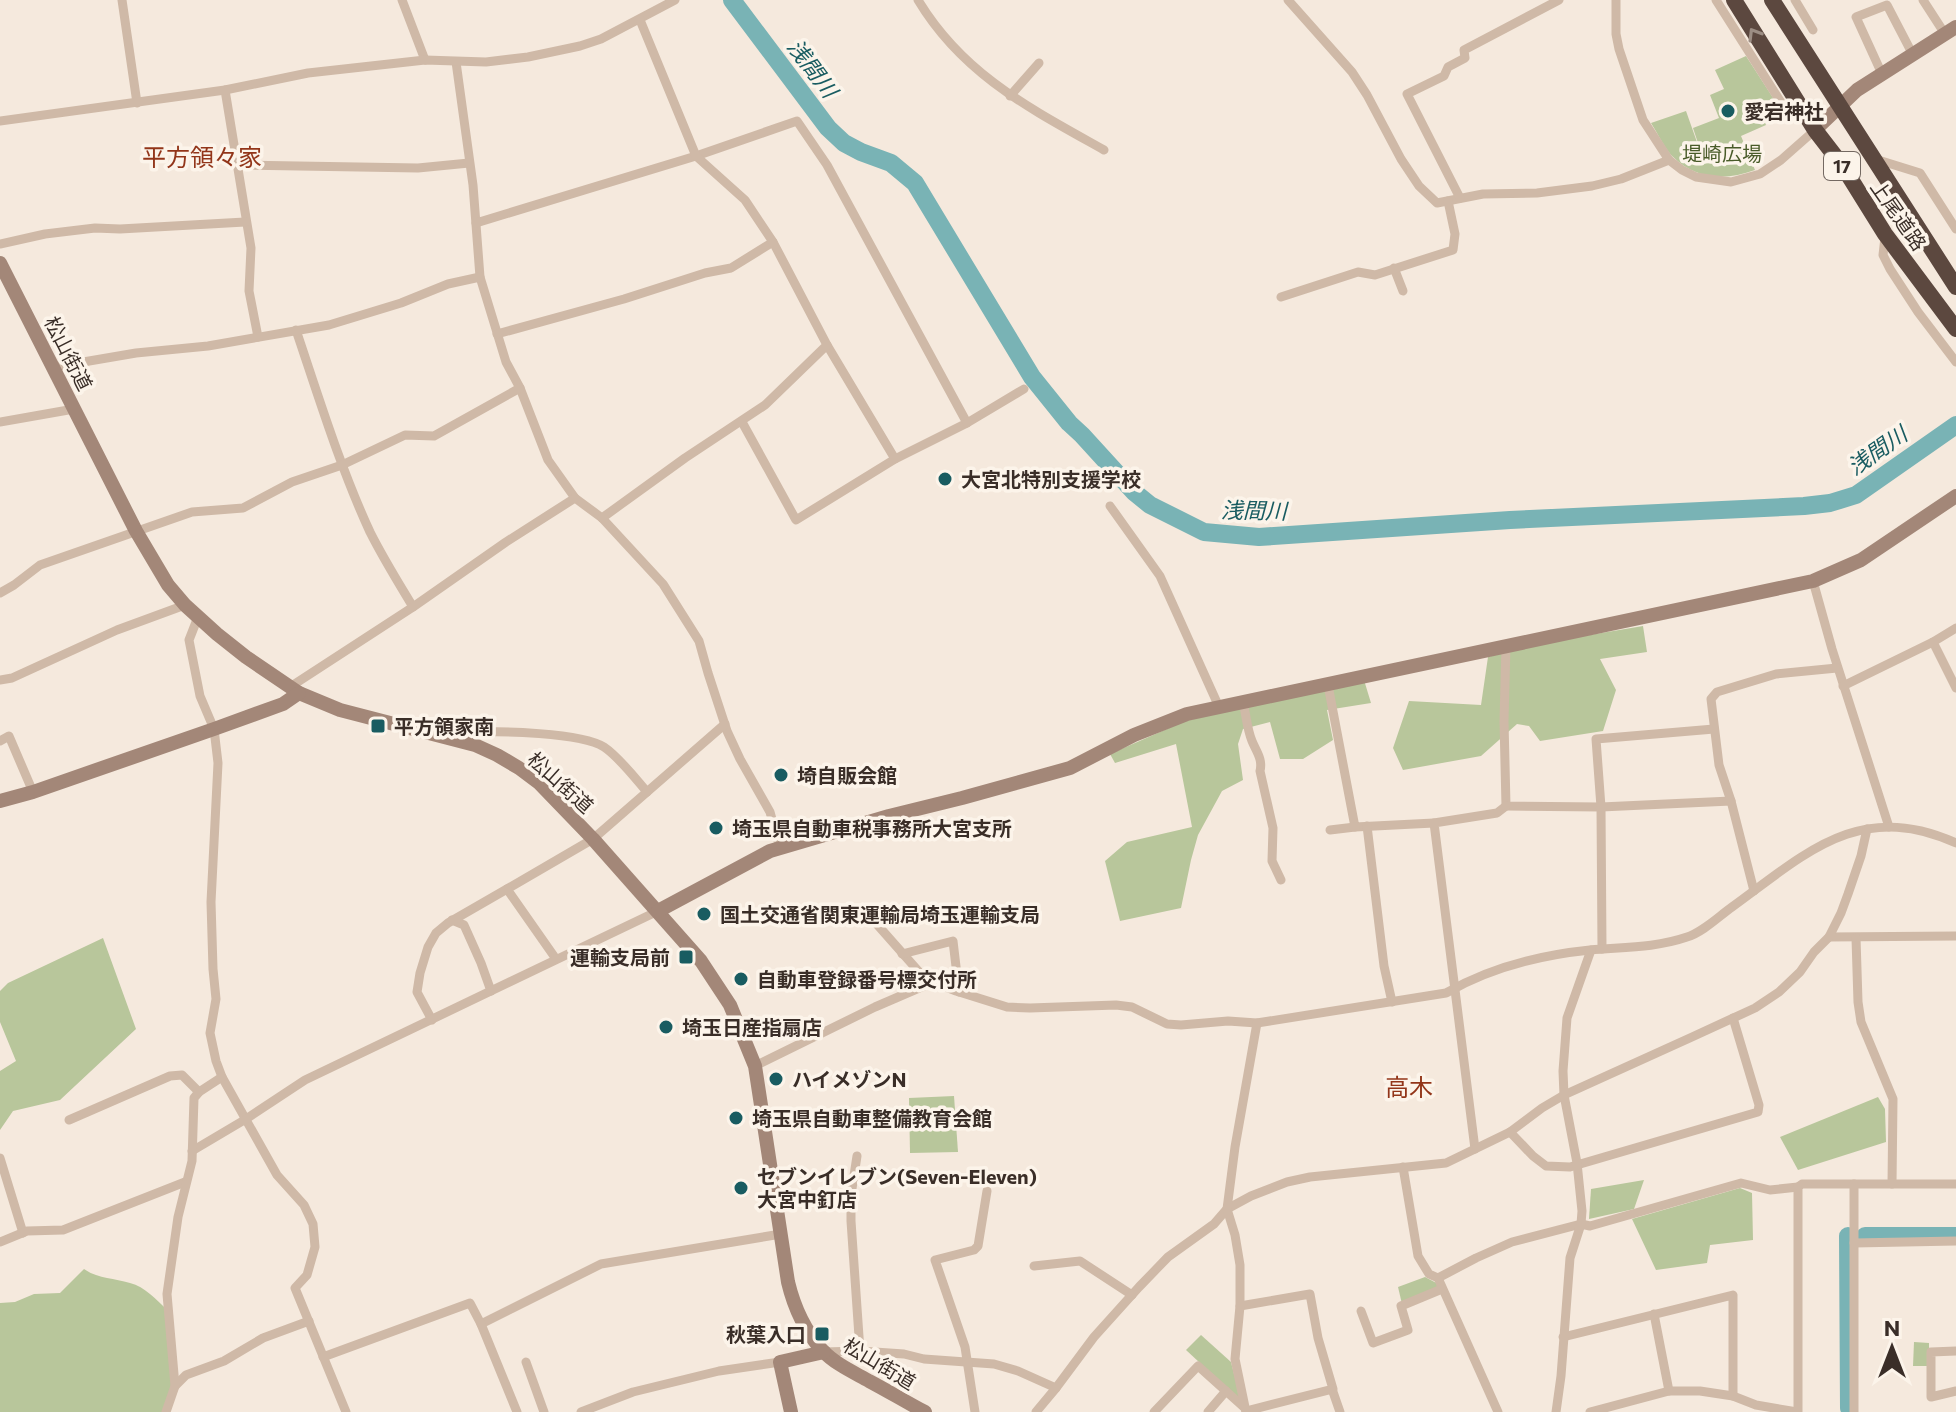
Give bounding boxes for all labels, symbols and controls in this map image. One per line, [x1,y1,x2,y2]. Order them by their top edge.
one-way arrow [1749,28,1764,42]
water label: 浅間川 [782,34,845,104]
place label: 愛宕神社 [1744,99,1824,123]
marker: 愛宕神社 [1719,102,1737,120]
park label: 堤崎広場 [1682,141,1762,165]
district label: 平方領々家 [142,142,262,171]
road number: 17 [1824,152,1860,180]
street label: 上尾道路 [1866,175,1932,255]
street label: 松山街道 [40,312,98,394]
water label: 浅間川 [1842,419,1913,480]
place label: 大宮北特別支援学校 [961,467,1141,491]
marker: 大宮北特別支援学校 [936,470,954,488]
water label: 浅間川 [1221,496,1289,524]
place label: 平方領家南 [394,714,494,738]
marker: 平方領家南 [369,717,387,735]
street label: 松山街道 [523,746,599,818]
place label: 埼自販会館 [797,763,897,787]
marker: 埼自販会館 [772,766,790,784]
place label: 埼玉県自動車税事務所大宮支所 [732,816,1012,840]
marker: 埼玉県自動車税事務所大宮支所 [707,819,725,837]
place label: 国土交通省関東運輸局埼玉運輸支局 [720,902,1040,926]
marker: 国土交通省関東運輸局埼玉運輸支局 [695,905,713,923]
place label: 運輸支局前 [570,945,670,969]
marker: 運輸支局前 [677,948,695,966]
place label: 自動車登録番号標交付所 [757,967,977,991]
marker: 自動車登録番号標交付所 [732,970,750,988]
place label: 埼玉日産指扇店 [682,1015,822,1039]
marker: 埼玉日産指扇店 [657,1018,675,1036]
place label: ハイメゾンN [792,1067,907,1091]
marker: ハイメゾンN [767,1070,785,1088]
district label: 高木 [1385,1072,1433,1101]
place label: 埼玉県自動車整備教育会館 [752,1106,992,1130]
marker: 埼玉県自動車整備教育会館 [727,1109,745,1127]
place label: セブンイレブン(Seven-Eleven) 大宮中釘店 [757,1164,1037,1211]
marker: セブンイレブン(Seven-Eleven) 大宮中釘店 [732,1179,750,1197]
north arrow [1852,1308,1932,1388]
text: N [1884,1314,1900,1341]
place label: 秋葉入口 [726,1322,806,1346]
marker: 秋葉入口 [813,1325,831,1343]
street label: 松山街道 [840,1332,920,1394]

